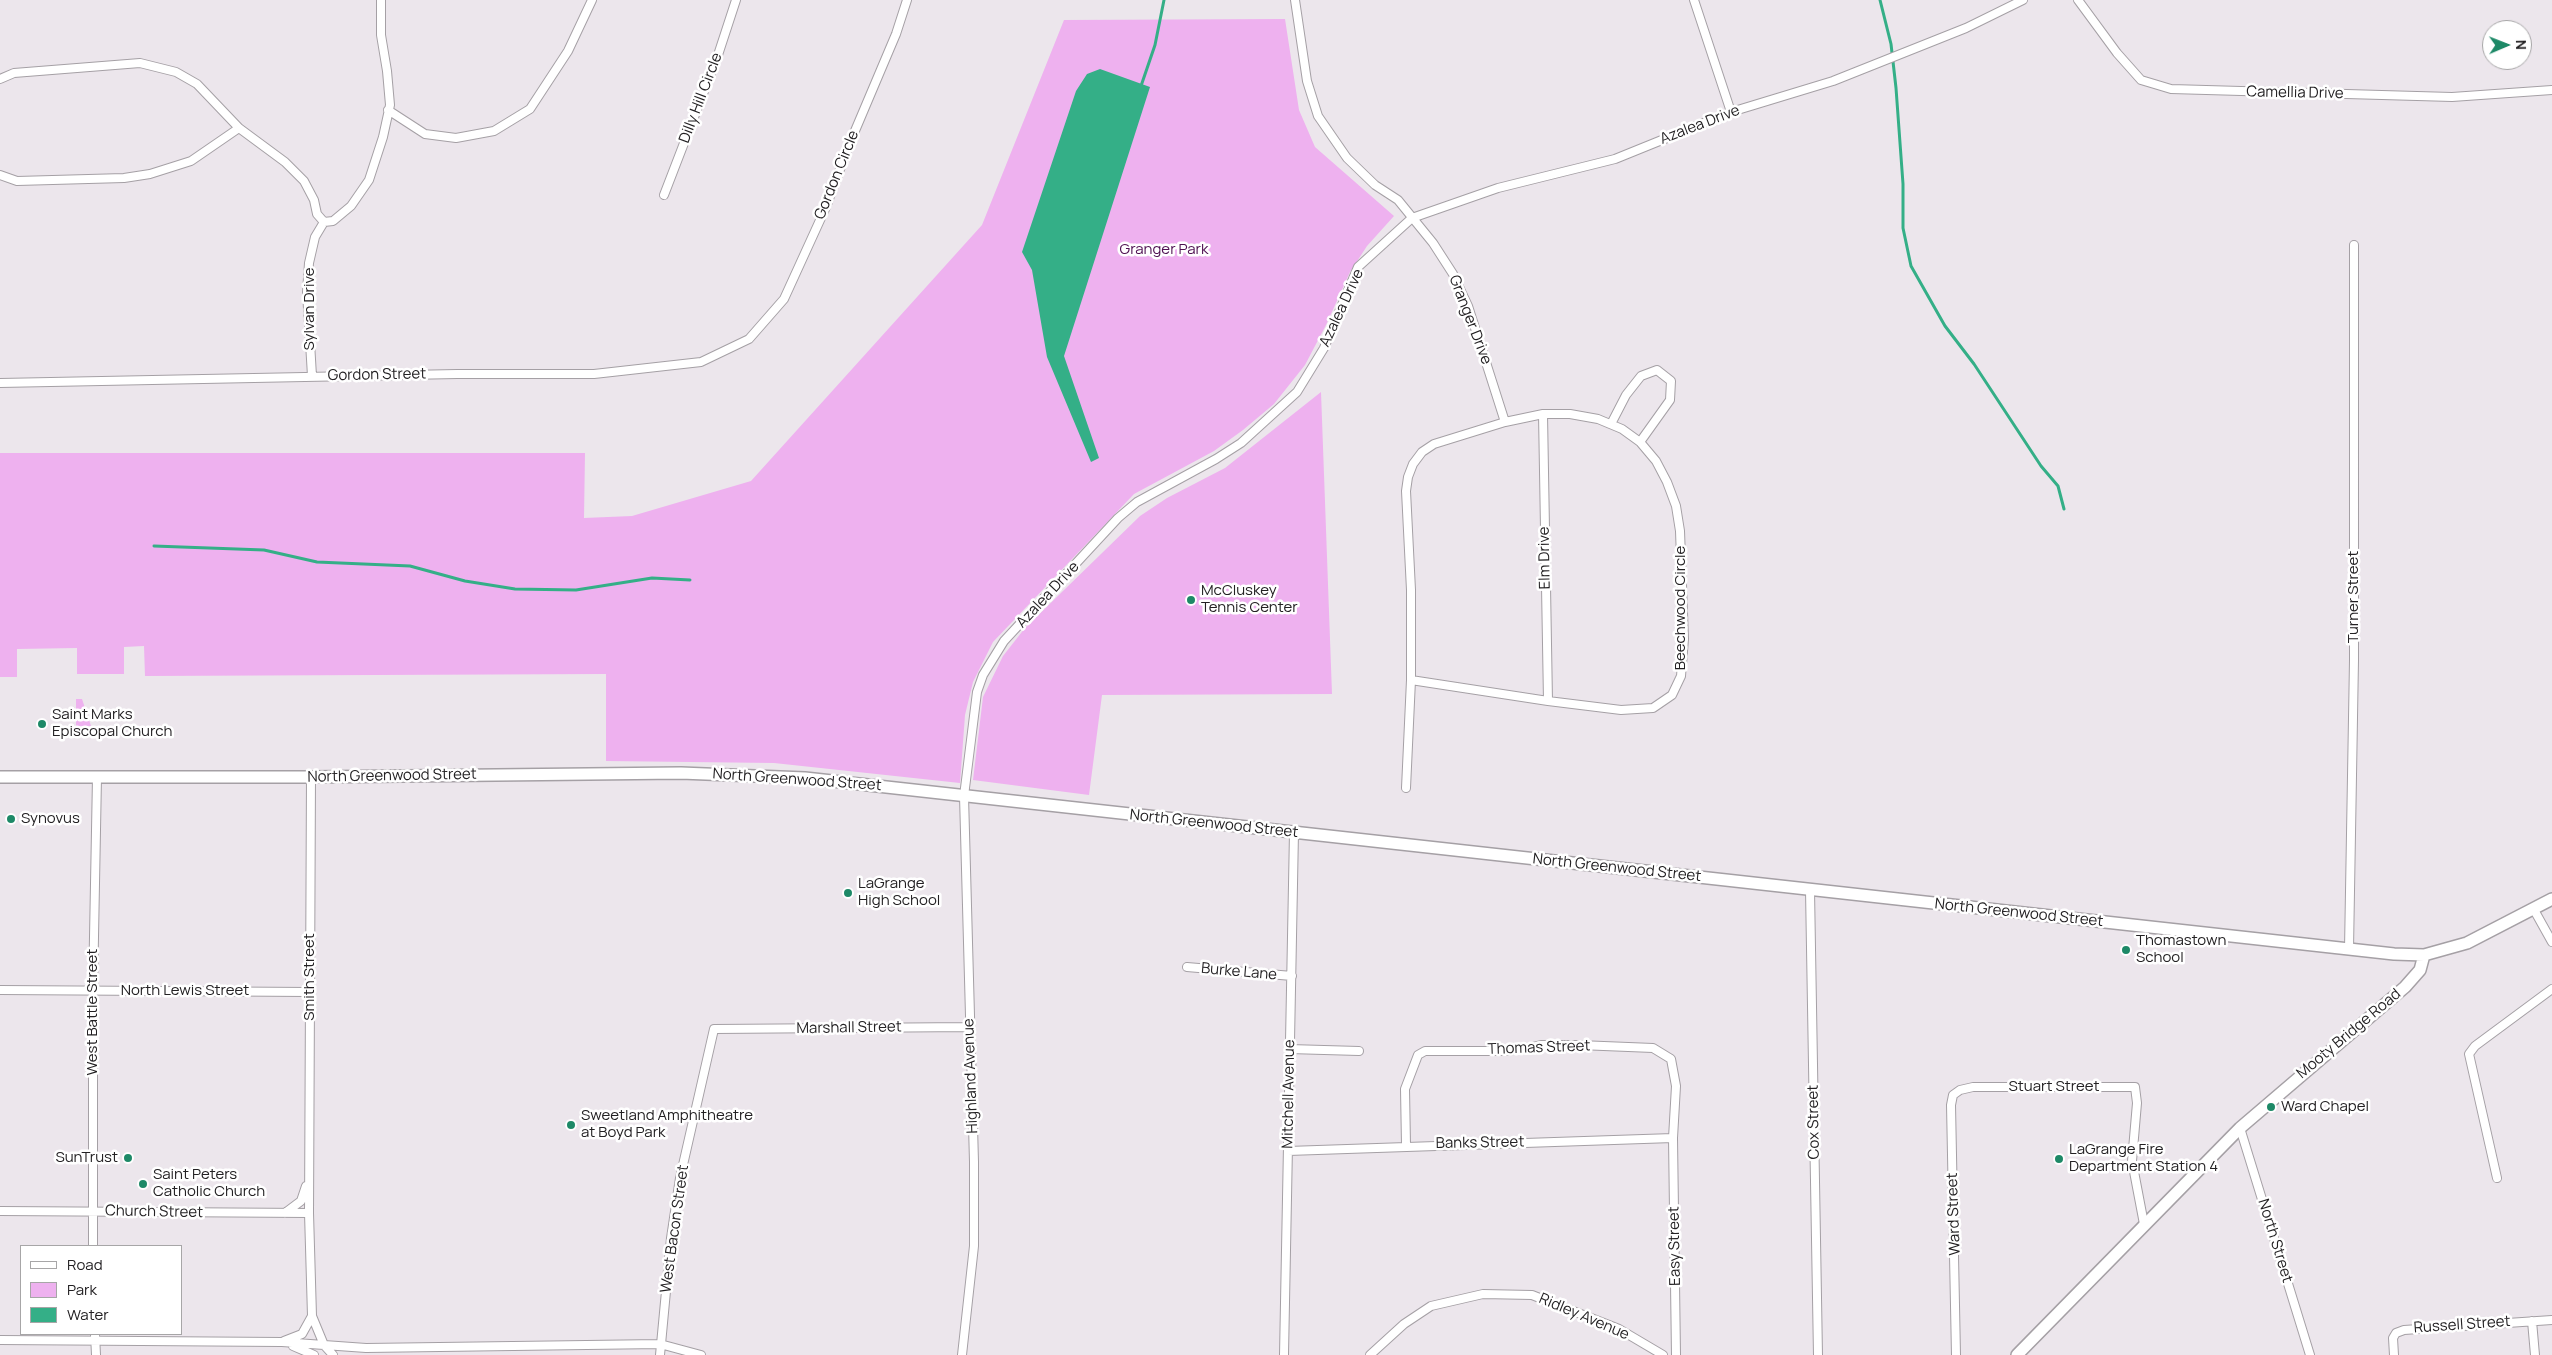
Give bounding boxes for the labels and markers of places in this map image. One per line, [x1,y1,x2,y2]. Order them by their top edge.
place label: McCluskey Tennis Center [1201,582,1298,617]
marker: McCluskey Tennis Center [1185,594,1197,606]
place label: Saint Marks Episcopal Church [52,706,172,741]
marker: Saint Marks Episcopal Church [36,718,48,730]
place label: Synovus [21,810,80,828]
marker: Synovus [5,813,17,825]
place label: LaGrange High School [858,875,940,910]
marker: LaGrange High School [842,887,854,899]
place label: Thomastown School [2136,932,2226,967]
marker: Thomastown School [2120,944,2132,956]
place label: Ward Chapel [2281,1098,2369,1116]
marker: Ward Chapel [2265,1101,2277,1113]
place label: Sweetland Amphitheatre at Boyd Park [581,1107,753,1142]
marker: Sweetland Amphitheatre at Boyd Park [565,1119,577,1131]
place label: LaGrange Fire Department Station 4 [2069,1141,2218,1176]
place label: SunTrust [55,1149,118,1167]
marker: SunTrust [122,1152,134,1164]
marker: LaGrange Fire Department Station 4 [2053,1153,2065,1165]
place label: Saint Peters Catholic Church [153,1166,265,1201]
marker: Saint Peters Catholic Church [137,1178,149,1190]

